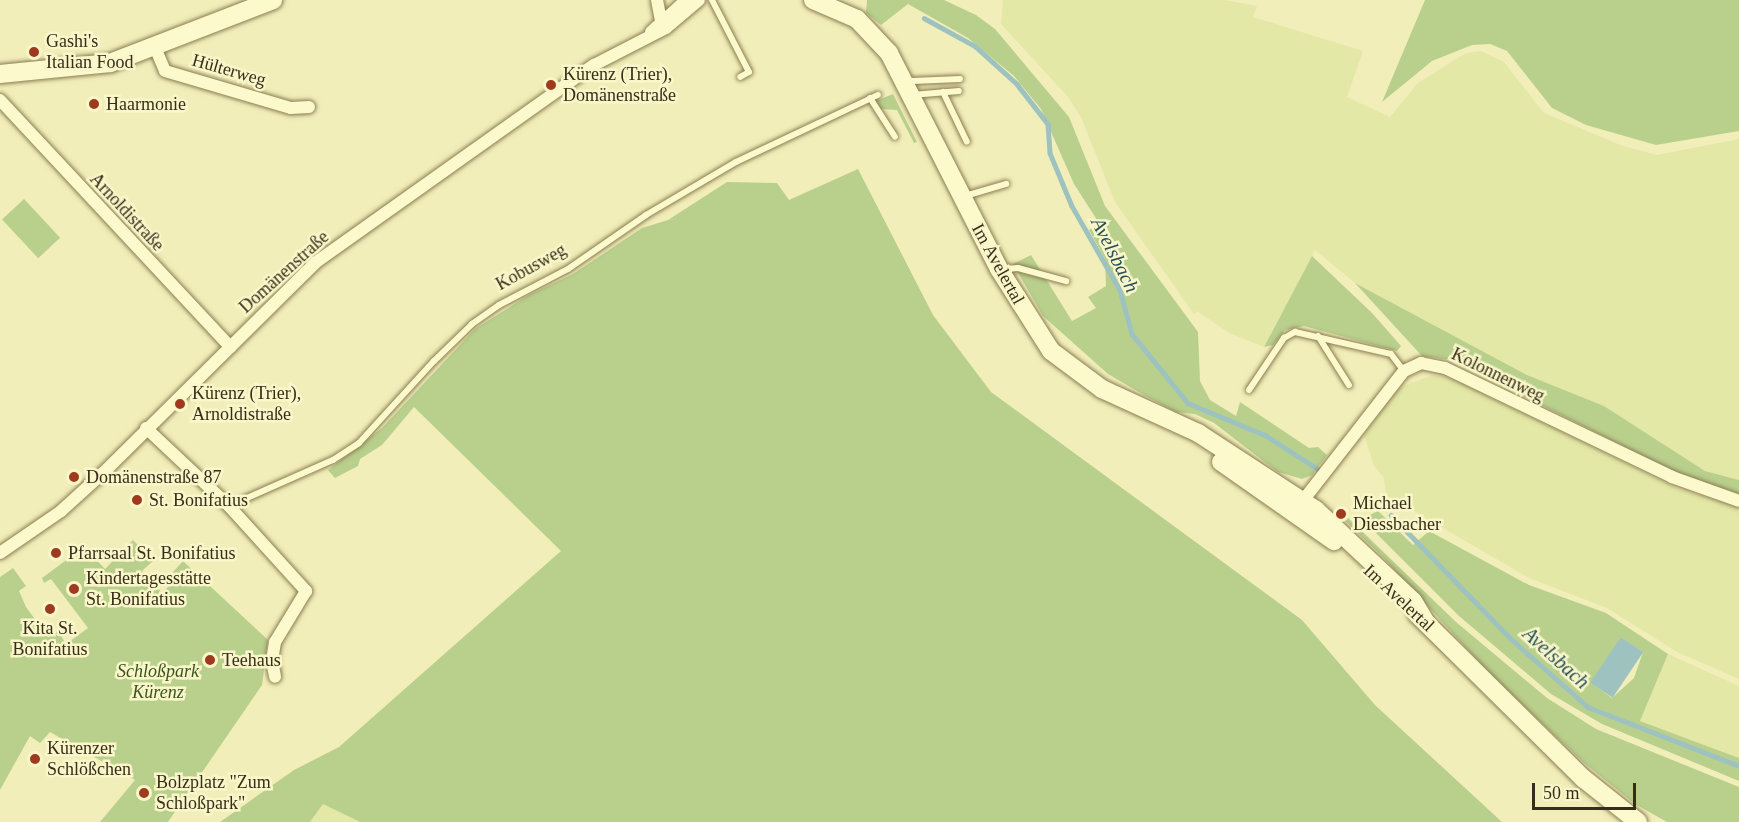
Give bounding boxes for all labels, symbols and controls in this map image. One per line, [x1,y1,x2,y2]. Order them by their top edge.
place label: Gashi's Italian Food [46,31,133,74]
marker: Gashi's Italian Food [27,45,41,59]
street label: Hülterweg [190,49,268,91]
place label: Kürenz (Trier), Domänenstraße [563,64,676,106]
marker: Kürenz (Trier), Domänenstraße [544,78,558,92]
place label: Haarmonie [106,93,186,115]
marker: Haarmonie [87,97,101,111]
street label: Arnoldistraße [85,168,169,256]
water label: Avelsbach [1086,213,1144,297]
street label: Im Avelertal [967,219,1029,309]
street label: Domänenstraße [235,226,333,318]
street label: Kobusweg [492,239,570,295]
street label: Kolonnenweg [1448,343,1548,407]
place label: Kürenz (Trier), Arnoldistraße [192,383,301,426]
marker: Kürenz (Trier), Arnoldistraße [173,397,187,411]
place label: Domänenstraße 87 [86,466,221,488]
marker: Domänenstraße 87 [67,470,81,484]
place label: St. Bonifatius [149,489,248,511]
marker: St. Bonifatius [130,493,144,507]
place label: Michael Diessbacher [1353,493,1441,536]
marker: Michael Diessbacher [1334,507,1348,521]
place label: Pfarrsaal St. Bonifatius [68,542,235,564]
marker: Pfarrsaal St. Bonifatius [49,546,63,560]
street label: Im Avelertal [1359,559,1439,637]
place label: Kindertagesstätte St. Bonifatius [86,568,211,610]
marker: Kindertagesstätte St. Bonifatius [67,582,81,596]
marker: Kita St. Bonifatius [43,602,57,616]
place label: Kita St. Bonifatius [13,618,87,660]
water label: Avelsbach [1518,622,1594,694]
place label: Teehaus [222,649,281,671]
marker: Teehaus [203,653,217,667]
park label: Schloßpark Kürenz [117,661,199,704]
place label: Kürenzer Schlößchen [47,738,131,780]
marker: Kürenzer Schlößchen [28,752,42,766]
scale bar [1535,771,1638,809]
place label: Bolzplatz "Zum Schloßpark" [156,772,271,814]
text: 50 m [1543,783,1580,803]
marker: Bolzplatz "Zum Schloßpark" [137,786,151,800]

